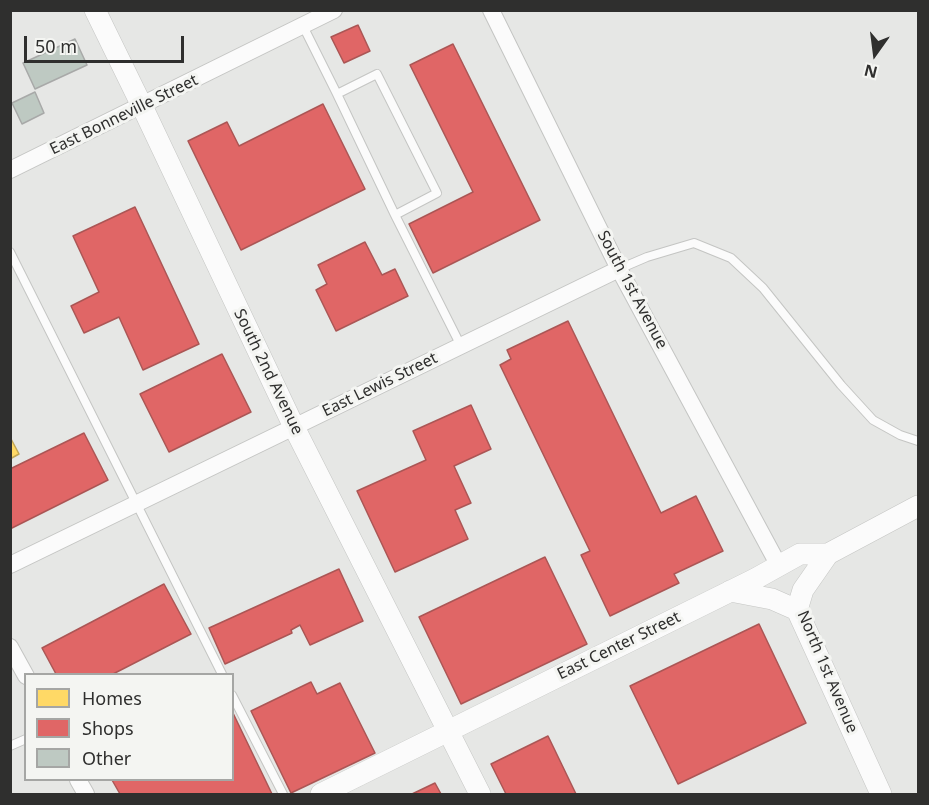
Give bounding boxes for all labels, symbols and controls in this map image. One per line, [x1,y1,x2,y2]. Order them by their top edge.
scale bar [27,24,188,62]
north arrow [845,24,905,84]
text: 50 m [35,34,77,58]
text: N [862,59,880,84]
street label: East Bonneville Street [47,71,201,159]
street label: South 1st Avenue [593,228,671,352]
street label: South 2nd Avenue [229,306,307,438]
street label: East Lewis Street [319,349,441,421]
street label: East Center Street [554,608,684,684]
street label: North 1st Avenue [793,608,861,736]
legend [24,673,234,781]
text: Homes [82,686,142,710]
text: Shops [82,716,134,740]
text: Other [82,746,131,770]

